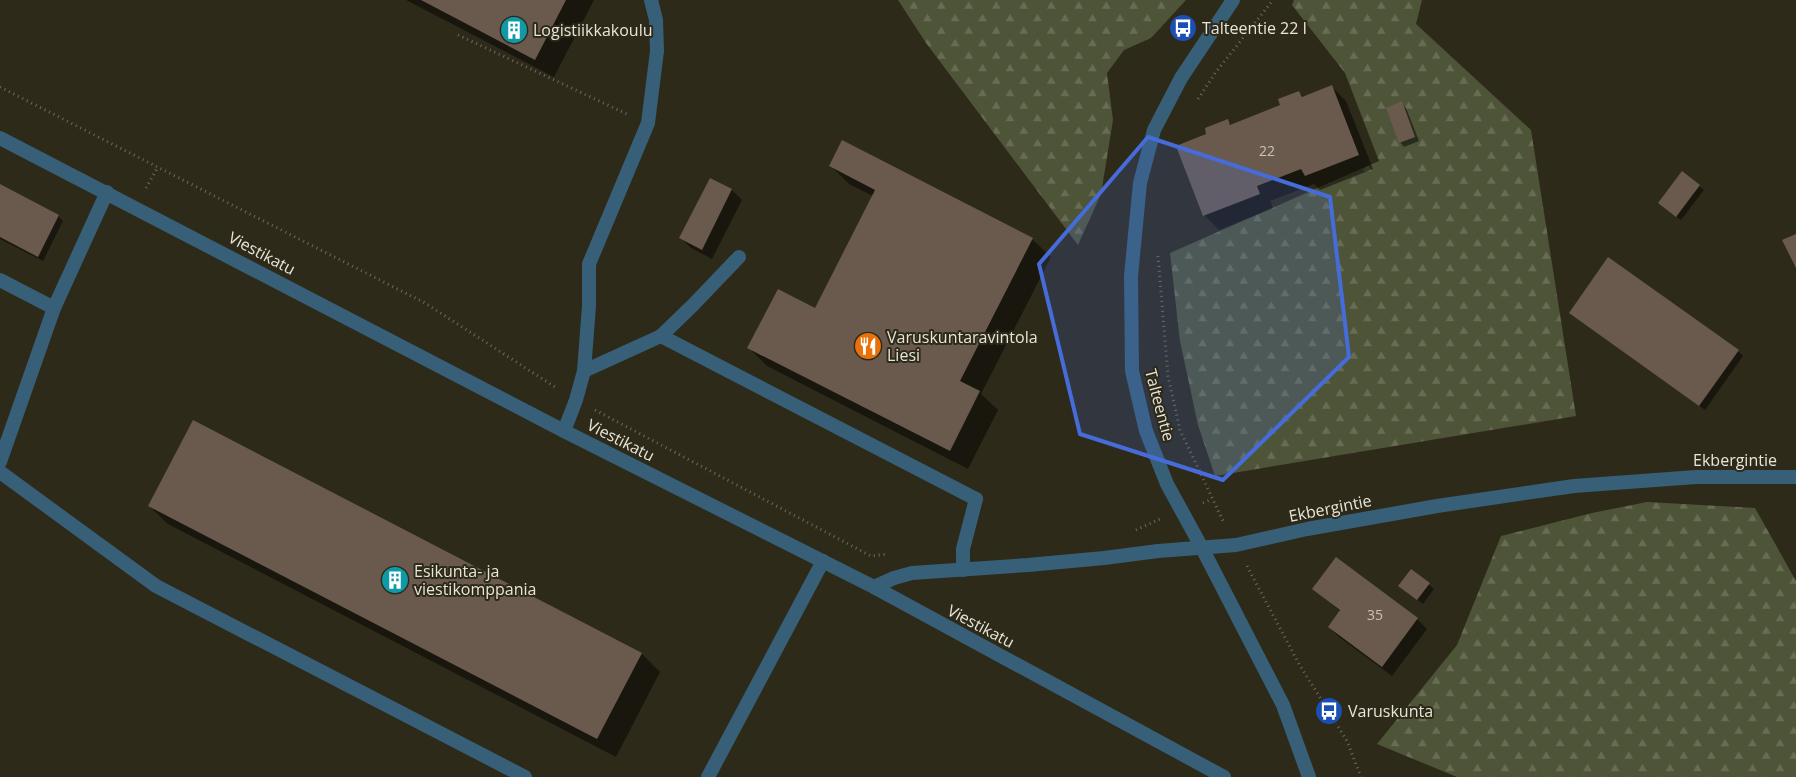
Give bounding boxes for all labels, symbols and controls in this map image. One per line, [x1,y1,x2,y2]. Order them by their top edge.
bus stop icon: Talteentie 22 I [1168,13,1198,43]
building icon: Logistiikkakoulu [499,15,529,45]
place label: Talteentie 22 I [1202,17,1307,39]
place label: Logistiikkakoulu [533,19,653,41]
house number: 22 [1259,141,1275,160]
street label: Viestikatu [225,226,299,280]
place label: Varuskuntaravintola Liesi [887,326,1038,366]
restaurant icon: Varuskuntaravintola Liesi [853,331,883,361]
street label: Talteentie [1140,366,1180,444]
street label: Viestikatu [584,414,658,466]
street label: Ekbergintie [1693,449,1777,471]
street label: Ekbergintie [1287,489,1373,527]
place label: Esikunta- ja viestikomppania [414,560,536,600]
building icon: Esikunta- ja viestikomppania [380,565,410,595]
street label: Viestikatu [944,599,1018,653]
house number: 35 [1367,605,1383,624]
bus stop icon: Varuskunta [1314,696,1344,726]
place label: Varuskunta [1348,700,1433,722]

